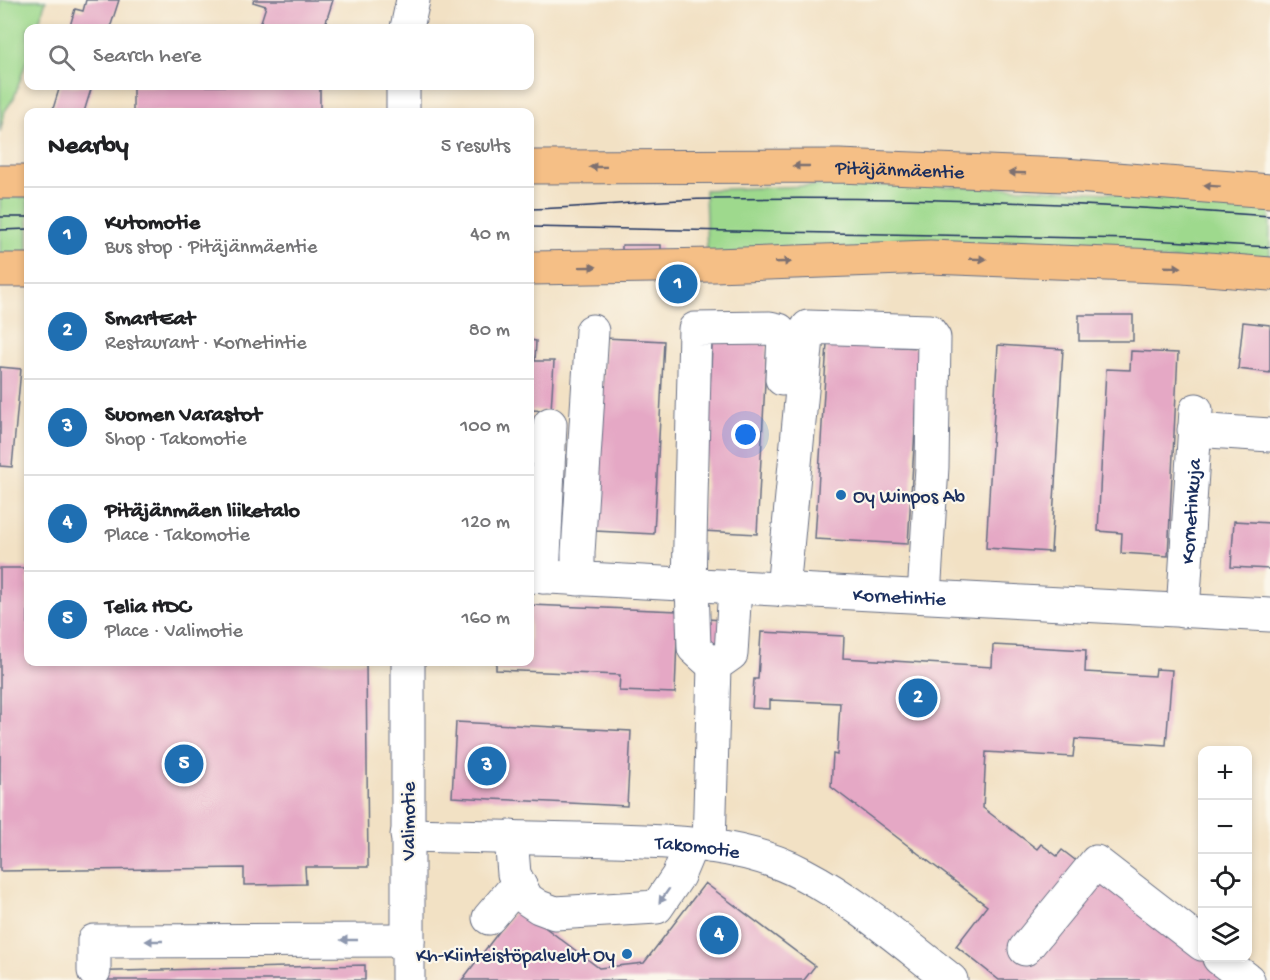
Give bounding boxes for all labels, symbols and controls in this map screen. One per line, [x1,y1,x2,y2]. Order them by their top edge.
search box [24,24,534,90]
icon: search [45,41,78,74]
text: Search here [93,44,201,70]
text: Nearby [48,132,129,163]
text: 5 results [441,136,510,159]
street label: Pitäjänmäentie [834,158,965,186]
one-way arrow [792,161,811,171]
one-way arrow [589,162,608,172]
one-way arrow [1008,169,1027,178]
one-way arrow [1202,181,1221,191]
text: Kutomotie [105,211,200,237]
text: 1 [63,224,72,247]
text: 40 m [470,224,510,247]
text: Bus stop · Pitäjänmäentie [105,237,317,260]
one-way arrow [968,254,987,263]
one-way arrow [773,258,792,267]
one-way arrow [578,262,597,271]
pin: 1 [658,262,698,306]
one-way arrow [1163,262,1182,271]
text: SmartEat [105,307,195,333]
text: 2 [63,320,72,343]
text: 80 m [469,320,510,343]
text: Restaurant · Kornetintie [105,333,307,356]
text: Suomen Varastot [105,403,262,429]
text: 3 [62,416,73,439]
text: 100 m [460,416,510,439]
your location [731,420,760,449]
text: Shop · Takomotie [105,429,247,452]
street label: Kornetinkuja [1178,457,1208,565]
place label: Oy Winpos Ab [853,487,966,510]
marker: Oy Winpos Ab [834,488,848,502]
text: Pitäjänmäen liiketalo [105,499,300,525]
text: 4 [63,512,72,535]
text: 120 m [462,512,510,535]
text: Place · Takomotie [105,525,250,548]
street label: Kornetintie [852,585,947,613]
text: Telia HDC [105,595,191,621]
text: 5 [62,608,73,631]
text: 160 m [461,608,510,631]
text: Place · Valimotie [105,621,243,644]
pin: 2 [898,676,938,720]
pin: 5 [164,742,204,786]
pin: 3 [468,744,506,789]
map controls [1198,746,1252,962]
button: + [1198,746,1252,800]
street label: Valimotie [399,781,422,861]
button: − [1198,800,1252,854]
street label: Takomotie [653,833,742,866]
button: locate [1198,854,1252,908]
one-way arrow [658,888,670,904]
button: layers [1198,908,1252,962]
pin: 4 [700,912,738,958]
one-way arrow [340,935,359,945]
one-way arrow [145,936,164,946]
place label: Kh-Kiinteistöpalvelut Oy [416,946,615,969]
marker: Kh-Kiinteistöpalvelut Oy [620,947,634,961]

